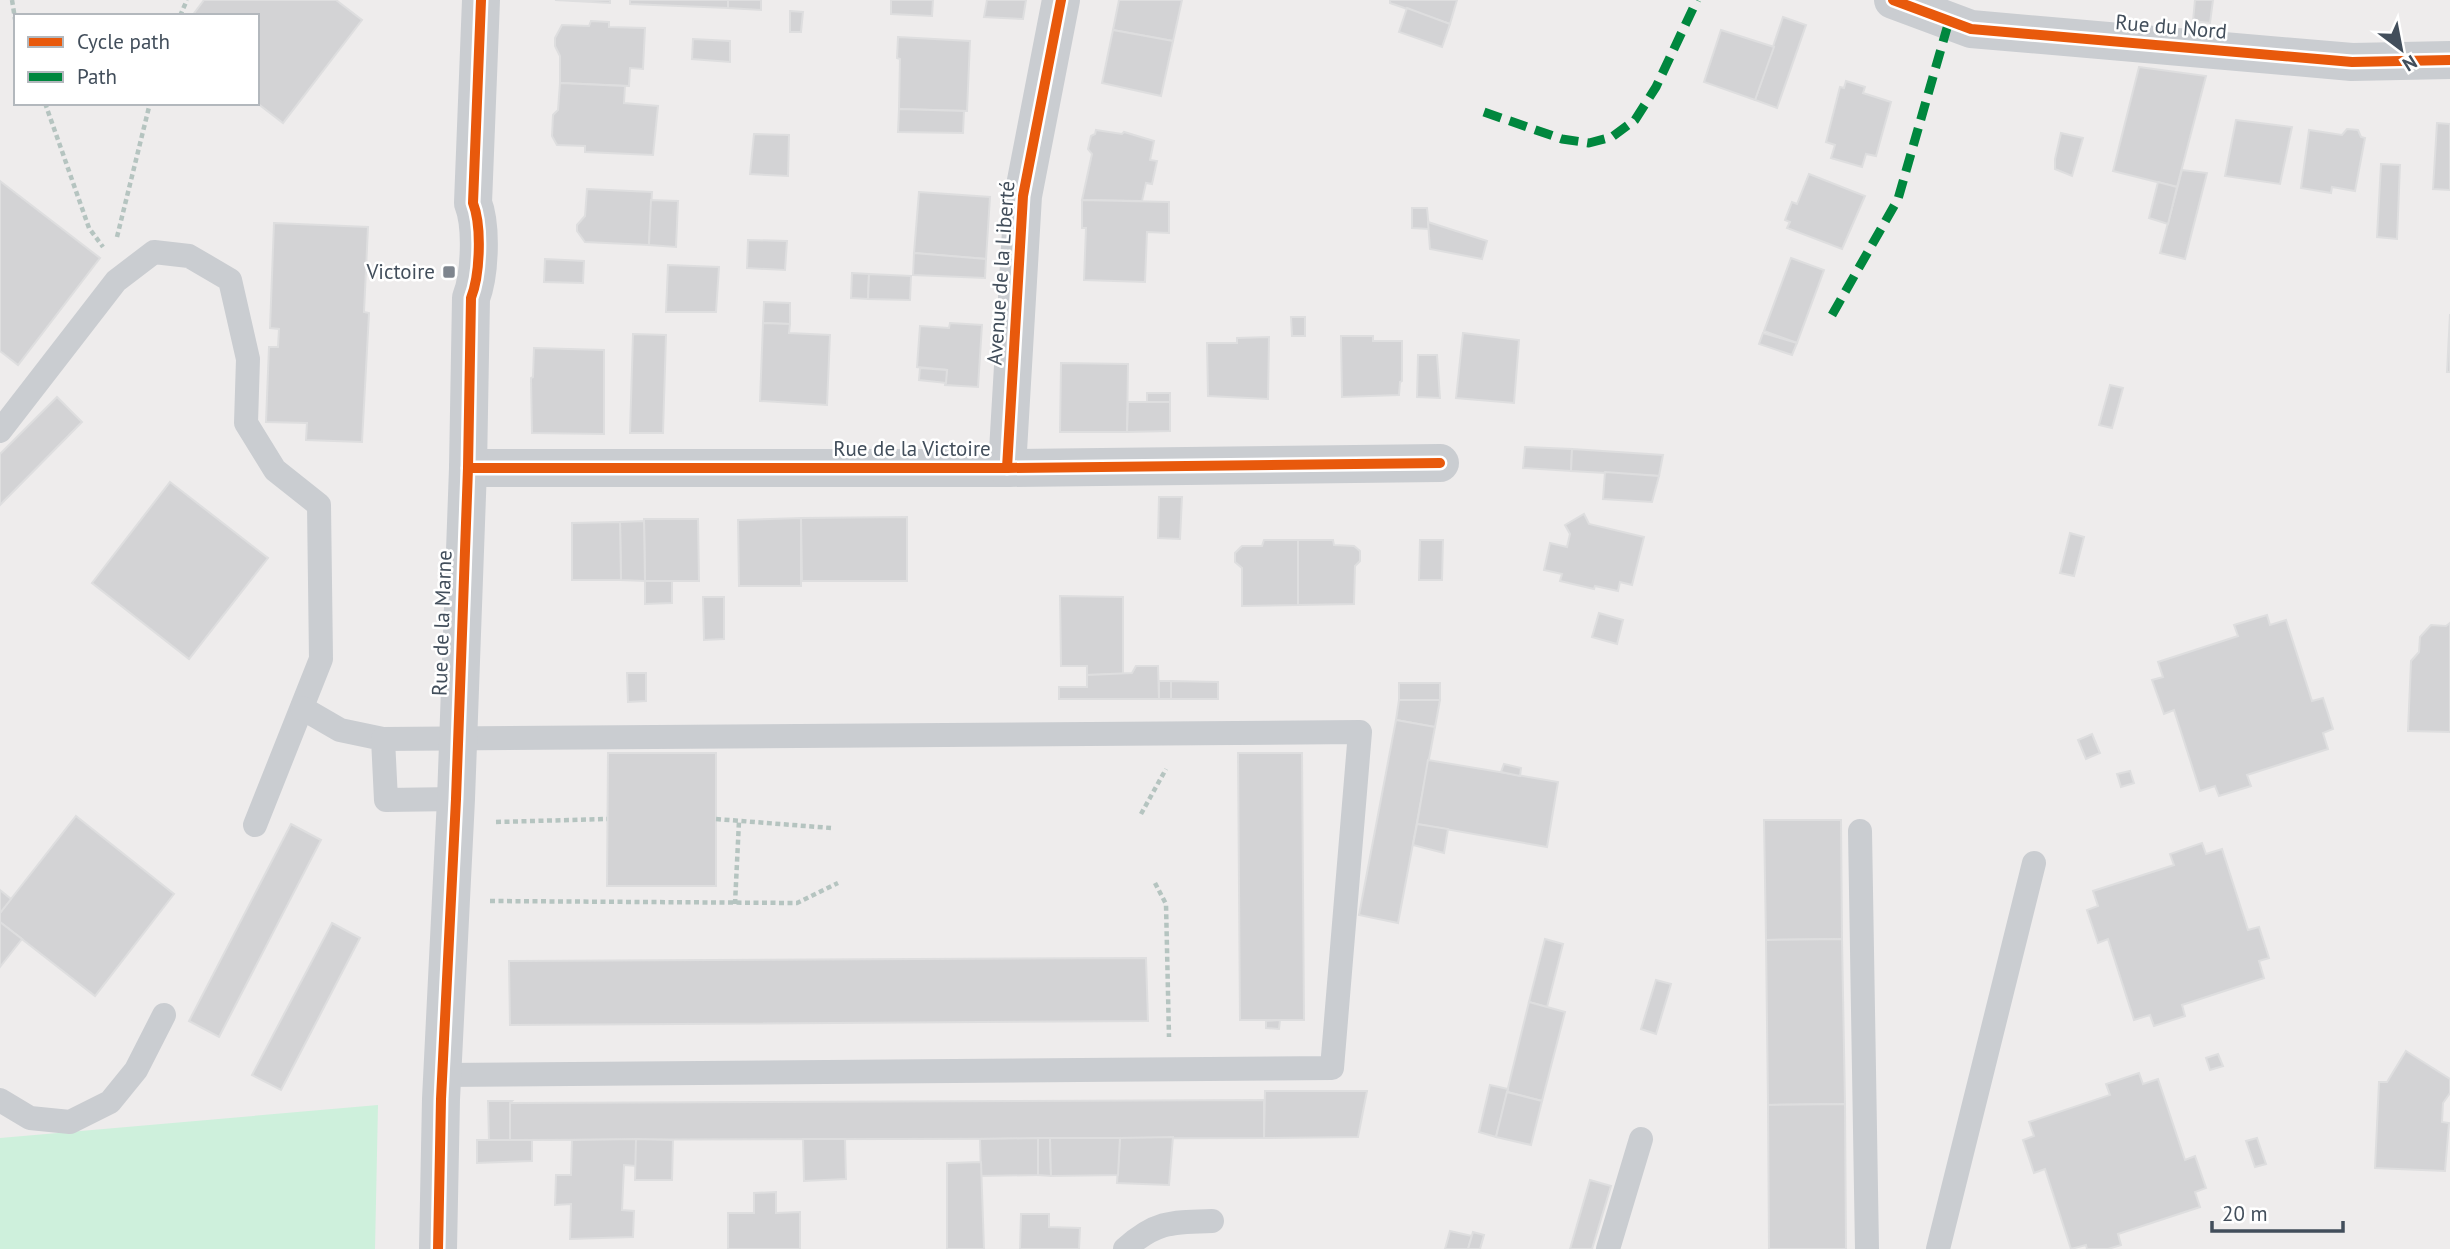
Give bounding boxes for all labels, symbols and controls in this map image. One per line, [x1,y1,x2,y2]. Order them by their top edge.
street label: Rue du Nord [2114,8,2228,45]
legend [14,14,259,105]
north arrow [2366,14,2436,84]
text: Cycle path [77,28,170,55]
text: N [2398,50,2422,77]
text: Path [77,63,117,90]
street label: Avenue de la Liberté [981,180,1020,366]
place label: Victoire [365,258,435,285]
marker: Victoire [441,264,457,280]
street label: Rue de la Victoire [833,435,991,462]
street label: Rue de la Marne [425,550,458,696]
scale bar [2212,1190,2343,1234]
text: 20 m [2222,1200,2268,1227]

